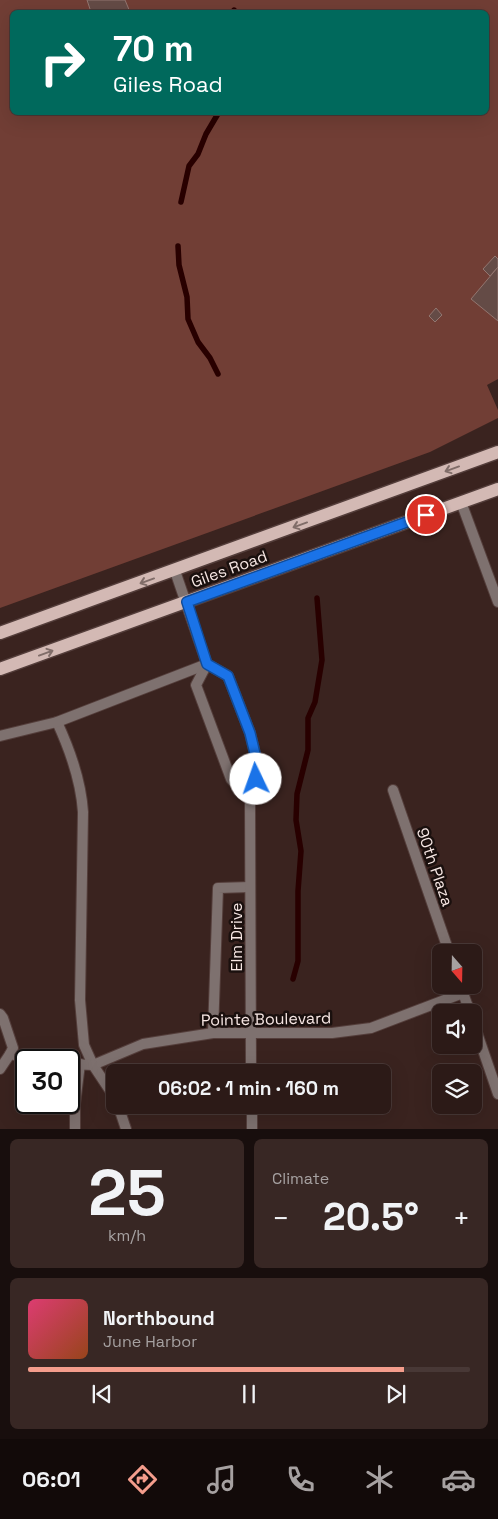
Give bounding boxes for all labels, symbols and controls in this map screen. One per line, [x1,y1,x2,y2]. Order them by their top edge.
text: 70 m [113,27,194,71]
icon: right [30,30,95,95]
text: Giles Road [113,70,223,98]
one-way arrow [445,465,460,474]
pin [405,494,447,536]
icon: arrive [412,501,440,529]
one-way arrow [292,521,308,530]
street label: Giles Road [188,546,270,592]
one-way arrow [139,576,155,586]
one-way arrow [38,648,53,657]
position arrow [229,752,281,804]
street label: 90th Plaza [412,825,458,909]
street label: Elm Drive [226,902,247,972]
north arrow [432,944,482,994]
map controls [432,944,482,1114]
button: sound [432,1004,482,1054]
street label: Pointe Boulevard [201,1007,331,1031]
speed limit sign: 30 [15,1049,80,1114]
button: layers [432,1064,482,1114]
text: 06:02 · 1 min · 160 m [158,1076,339,1101]
text: 25 [88,1151,166,1234]
text: Climate [272,1168,329,1189]
text: 20.5° [323,1193,419,1241]
text: − [272,1200,289,1236]
text: + [453,1200,470,1236]
text: km/h [108,1225,146,1246]
text: Northbound [103,1306,215,1331]
text: June Harbor [103,1331,197,1352]
icon: previous [88,1380,116,1408]
icon: pause [235,1380,263,1408]
icon: next [382,1380,410,1408]
icon: directions [125,1462,160,1497]
icon: music [204,1462,239,1497]
icon: phone [283,1462,318,1497]
icon: climate [362,1462,397,1497]
icon: car [441,1462,476,1497]
text: 06:01 [22,1465,81,1493]

